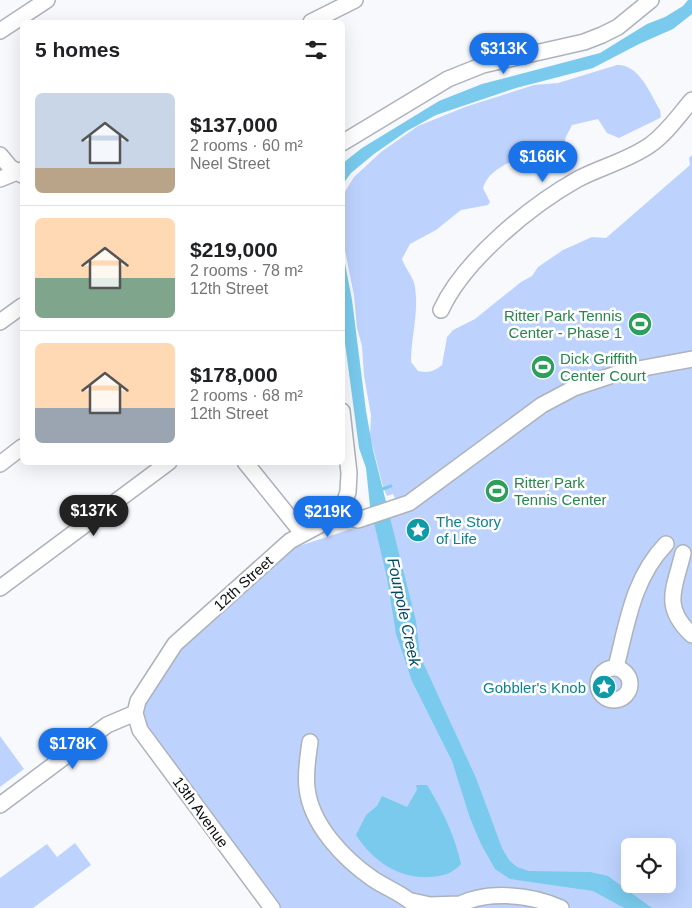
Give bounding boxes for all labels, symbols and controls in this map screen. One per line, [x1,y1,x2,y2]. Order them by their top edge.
pin: $313K [469,32,539,75]
icon: filters [302,36,330,64]
text: 5 homes [35,38,120,61]
text: $313K [480,40,528,57]
icon: home [75,113,135,173]
text: $137,000 [190,113,278,136]
text: 2 rooms · 60 m² [190,137,303,154]
pin: $166K [508,140,578,183]
text: $166K [519,148,567,165]
text: Neel Street [190,155,270,172]
icon: home [75,238,135,298]
text: $219,000 [190,238,278,261]
text: 2 rooms · 78 m² [190,262,303,279]
text: 12th Street [190,280,268,297]
place label: Ritter Park Tennis Center - Phase 1 [504,307,622,341]
sports icon: Ritter Park Tennis Center - Phase 1 [627,311,653,337]
place label: Dick Griffith Center Court [560,350,647,384]
sports icon: Dick Griffith Center Court [530,354,556,380]
icon: home [75,363,135,423]
text: $178,000 [190,363,278,386]
text: 2 rooms · 68 m² [190,387,303,404]
text: 12th Street [190,405,268,422]
place label: Ritter Park Tennis Center [514,474,607,508]
sports icon: Ritter Park Tennis Center [484,478,510,504]
pin: $137K [59,494,129,537]
pin: $219K [293,496,363,538]
text: $137K [70,502,118,519]
text: $219K [304,503,352,520]
place label: The Story of Life [436,513,502,547]
place icon: The Story of Life [405,517,431,543]
street label: 12th Street [210,552,277,614]
water label: Fourpole Creek [384,556,424,669]
place icon: Gobbler's Knob [591,674,617,700]
place label: Gobbler's Knob [483,679,586,696]
pin: $178K [38,728,108,770]
text: $178K [49,735,97,752]
street label: 13th Avenue [170,773,232,851]
map controls [621,838,676,893]
button: locate [621,838,676,893]

